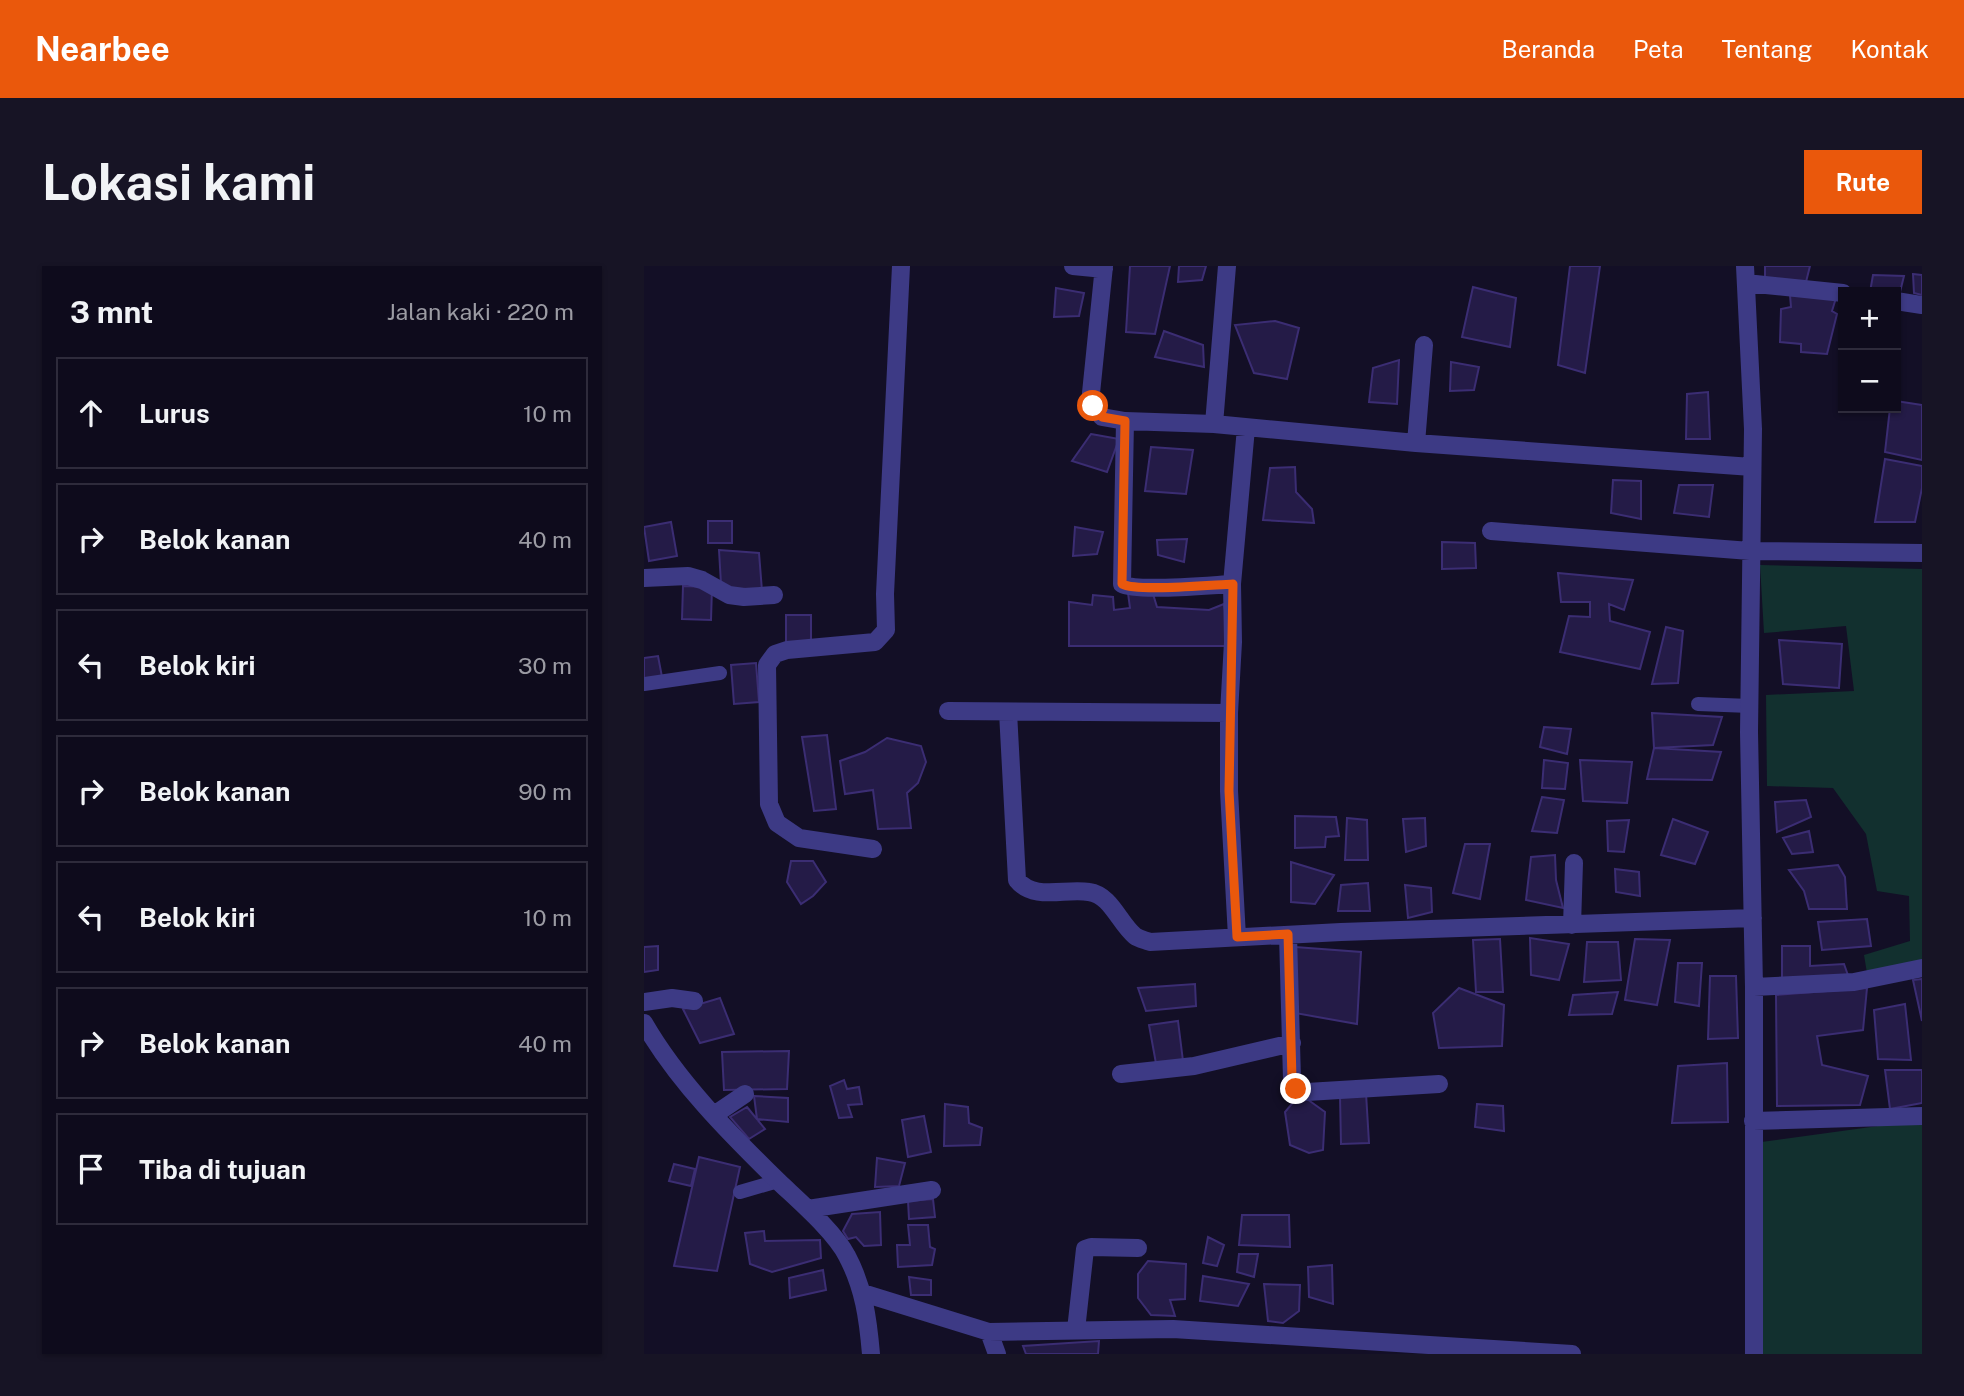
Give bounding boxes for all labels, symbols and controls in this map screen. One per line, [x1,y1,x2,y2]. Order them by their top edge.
text: Nearbee [35,30,170,68]
text: Beranda [1501,35,1595,63]
text: Peta [1633,35,1684,63]
text: Tentang [1722,35,1812,63]
text: Kontak [1850,35,1929,63]
button: Rute [1804,150,1922,214]
text: Lokasi kami [42,153,315,211]
map controls [1838,287,1901,413]
button: + [1838,287,1901,350]
text: 3 mnt [70,294,153,330]
text: Jalan kaki · 220 m [387,298,574,325]
button: − [1838,350,1901,413]
route start [1077,390,1108,421]
icon: ahead [72,394,110,432]
text: Lurus [139,398,210,429]
text: 10 m [523,400,572,427]
icon: right [72,520,110,558]
text: Belok kanan [139,524,290,555]
text: 40 m [518,526,572,553]
icon: left [72,646,110,684]
text: Belok kiri [139,650,255,681]
text: 30 m [518,652,572,679]
icon: right [72,772,110,810]
text: Belok kanan [139,776,290,807]
text: 90 m [518,778,572,805]
icon: left [72,898,110,936]
text: Belok kiri [139,902,255,933]
text: 10 m [523,904,572,931]
icon: right [72,1024,110,1062]
text: Belok kanan [139,1028,290,1059]
text: 40 m [518,1030,572,1057]
route end [1280,1073,1311,1104]
icon: arrive [72,1150,110,1188]
text: Tiba di tujuan [139,1154,306,1185]

